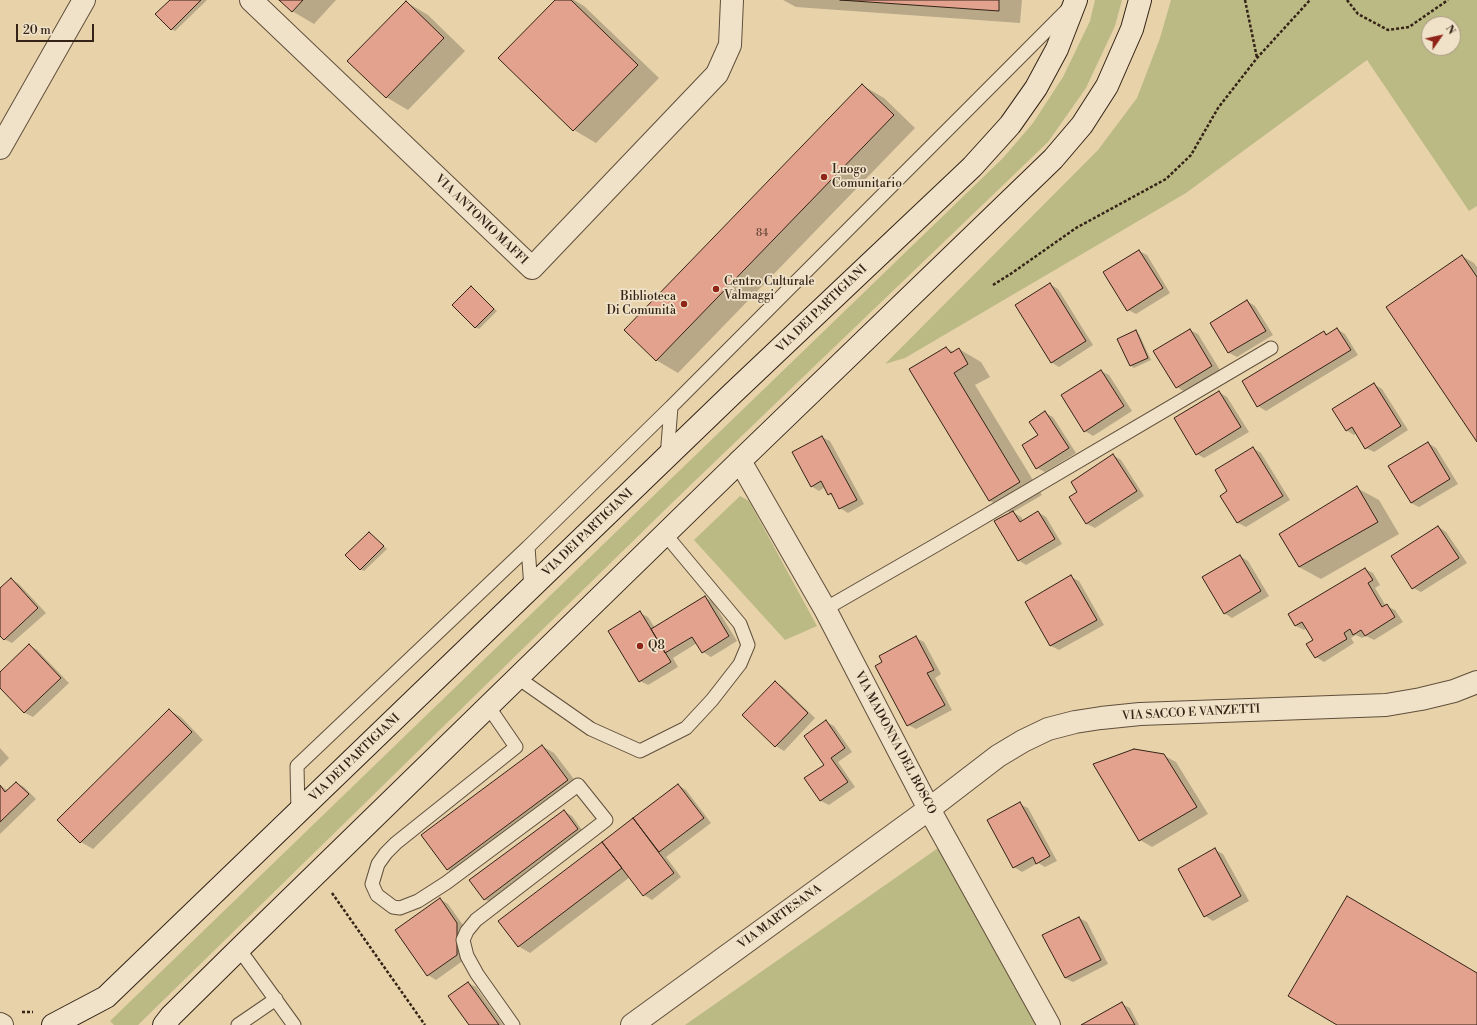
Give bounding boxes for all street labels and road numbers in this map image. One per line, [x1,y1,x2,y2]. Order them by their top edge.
street label: VIA ANTONIO MAFFI [432,172,530,268]
street label: VIA DEI PARTIGIANI [774,262,870,356]
street label: VIA DEI PARTIGIANI [540,486,636,580]
street label: VIA MADONNA DEL BOSCO [851,669,939,817]
street label: VIA SACCO E VANZETTI [1121,702,1261,724]
street label: VIA DEI PARTIGIANI [307,711,403,805]
street label: VIA MARTESANA [735,882,825,952]

